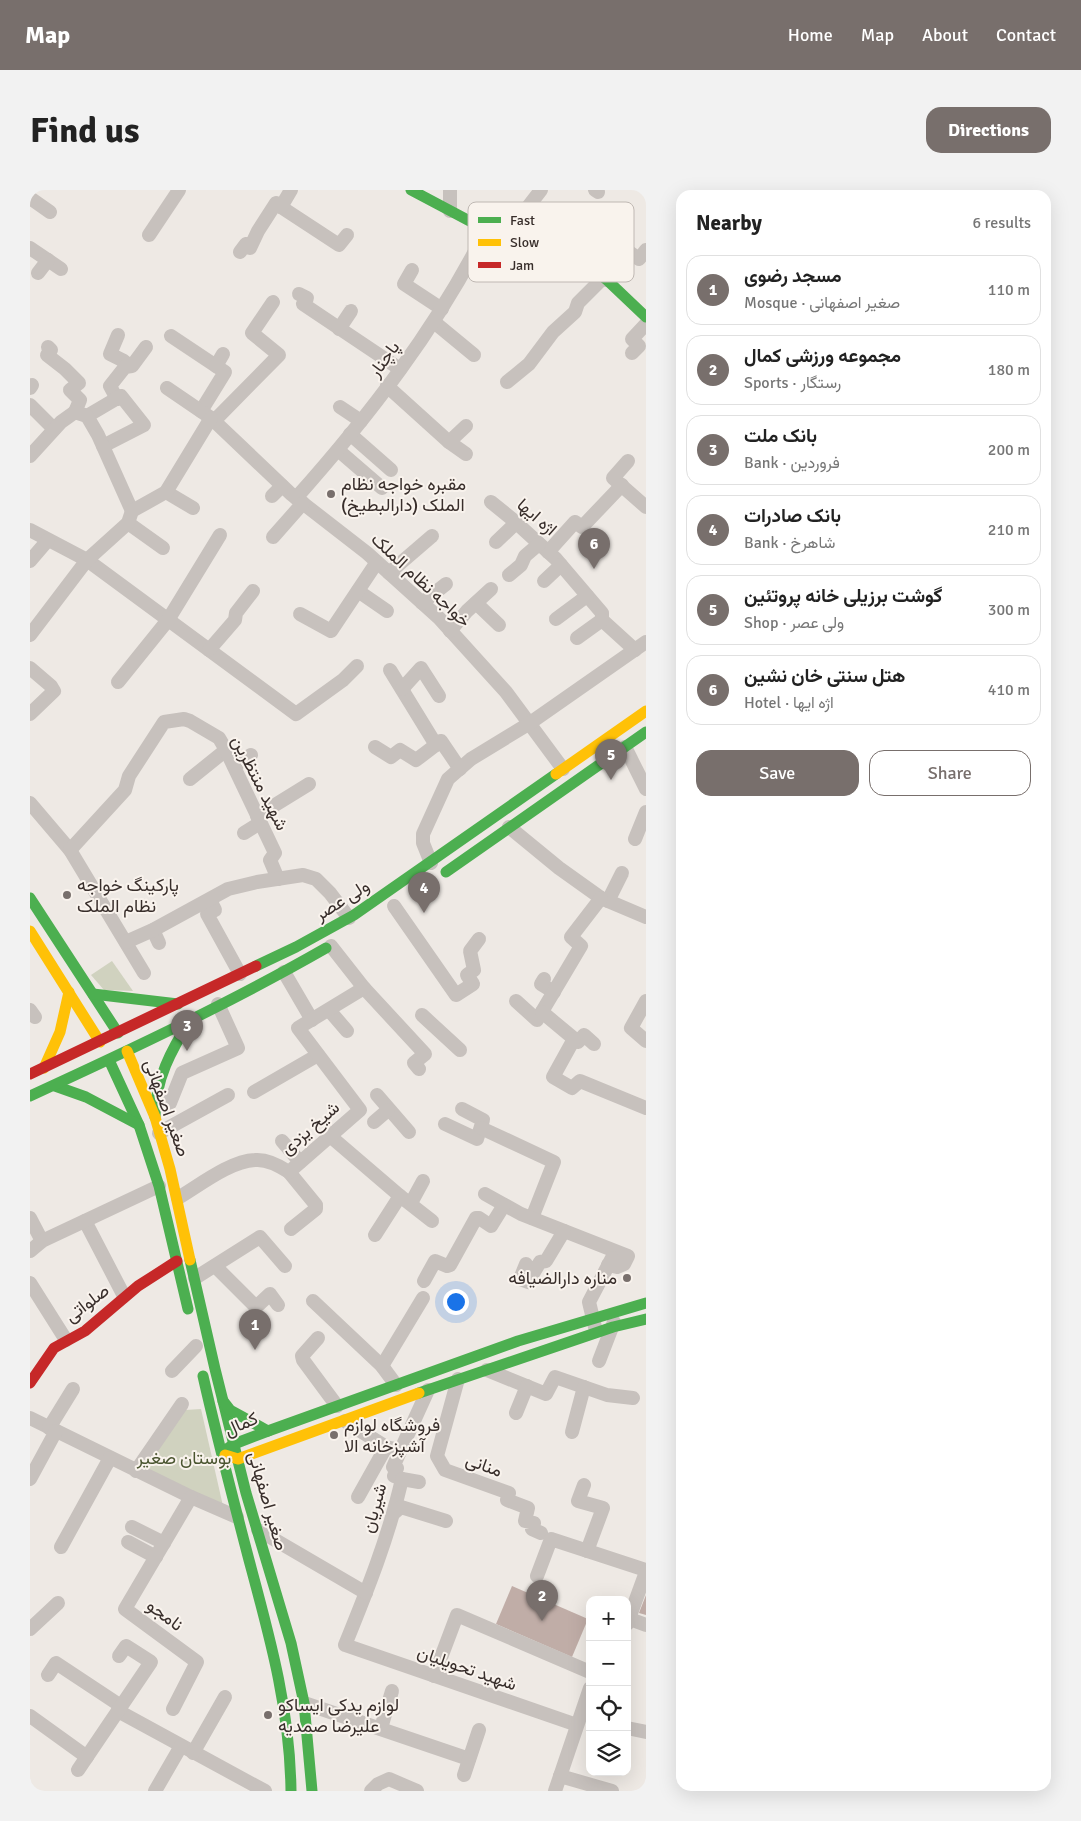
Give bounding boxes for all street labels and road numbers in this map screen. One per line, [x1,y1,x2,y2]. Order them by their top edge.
street label: پاچنار [363,337,405,383]
street label: اژه ایها [513,494,561,540]
street label: خواجه نظام الملک [366,528,476,633]
street label: شهید منتظرین [227,732,293,834]
street label: ولی عصر [310,875,374,926]
street label: صغیر اصفهانی [139,1056,195,1160]
street label: شیخ یزدی [276,1096,345,1160]
street label: صلواتی [60,1279,114,1327]
street label: کمال [221,1407,261,1441]
street label: منانی [463,1448,505,1482]
street label: صغیر اصفهانی [243,1449,293,1553]
street label: شیریان [356,1481,392,1535]
street label: نامجو [143,1594,187,1636]
street label: شهید تحویلیان [414,1641,520,1695]

